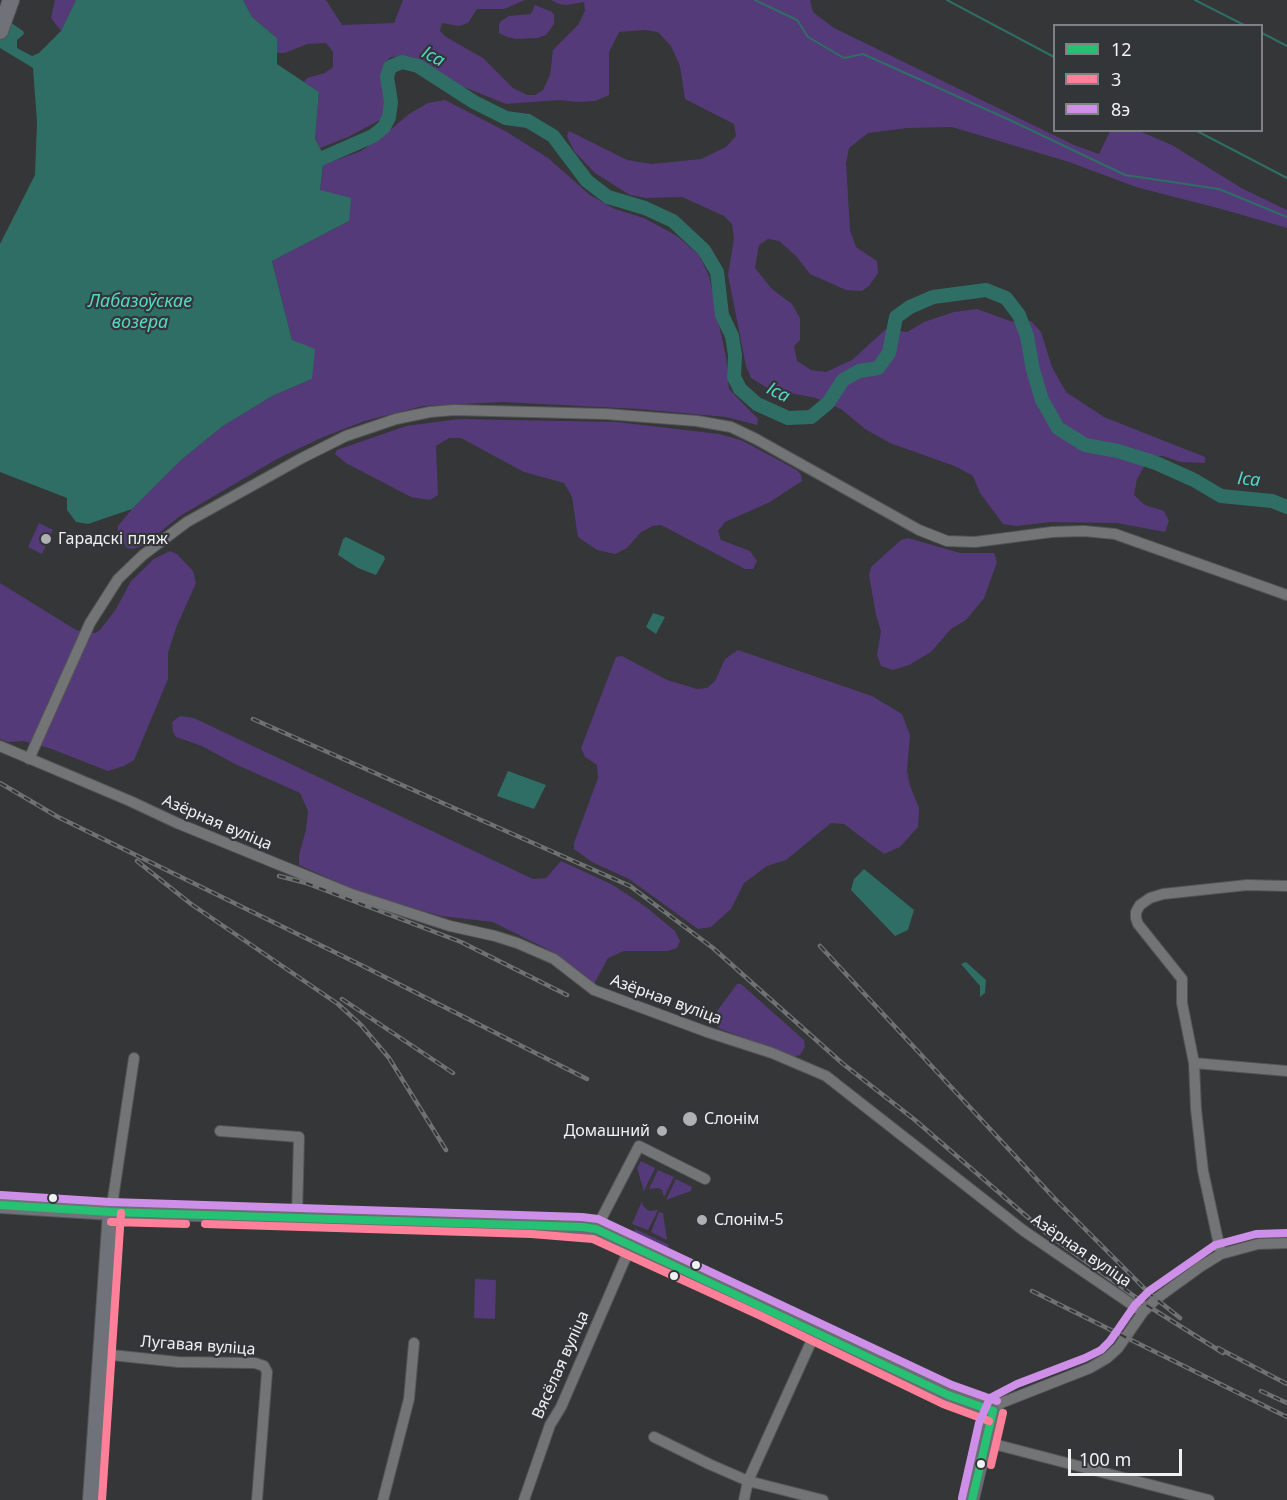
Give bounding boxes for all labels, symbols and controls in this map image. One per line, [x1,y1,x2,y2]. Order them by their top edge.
legend [1053,24,1263,132]
text: 12 [1111,37,1132,61]
water label: Іса [418,42,448,72]
text: 3 [1111,67,1121,91]
text: 8э [1111,97,1130,121]
water label: Лабазоўскае возера [88,291,192,334]
water label: Іса [763,378,793,408]
water label: Іса [1237,468,1261,492]
place label: Гарадскі пляж [58,529,168,549]
marker: Гарадскі пляж [39,532,53,546]
street label: Азёрная вуліца [159,791,275,855]
street label: Азёрная вуліца [608,971,724,1029]
place label: Слонім [704,1109,759,1129]
marker: Слонім [681,1110,699,1128]
place label: Домашний [564,1121,650,1141]
marker: Домашний [655,1124,669,1138]
unlabelled marker [47,1192,59,1204]
place label: Слонім-5 [714,1210,784,1230]
street label: Азёрная вуліца [1027,1210,1135,1292]
marker: Слонім-5 [695,1213,709,1227]
unlabelled marker [690,1259,702,1271]
unlabelled marker [668,1270,680,1282]
street label: Вясёлая вуліца [529,1308,593,1422]
street label: Лугавая вуліца [140,1332,256,1360]
scale bar [1071,1437,1185,1475]
text: 100 m [1079,1447,1131,1471]
unlabelled marker [975,1458,987,1470]

